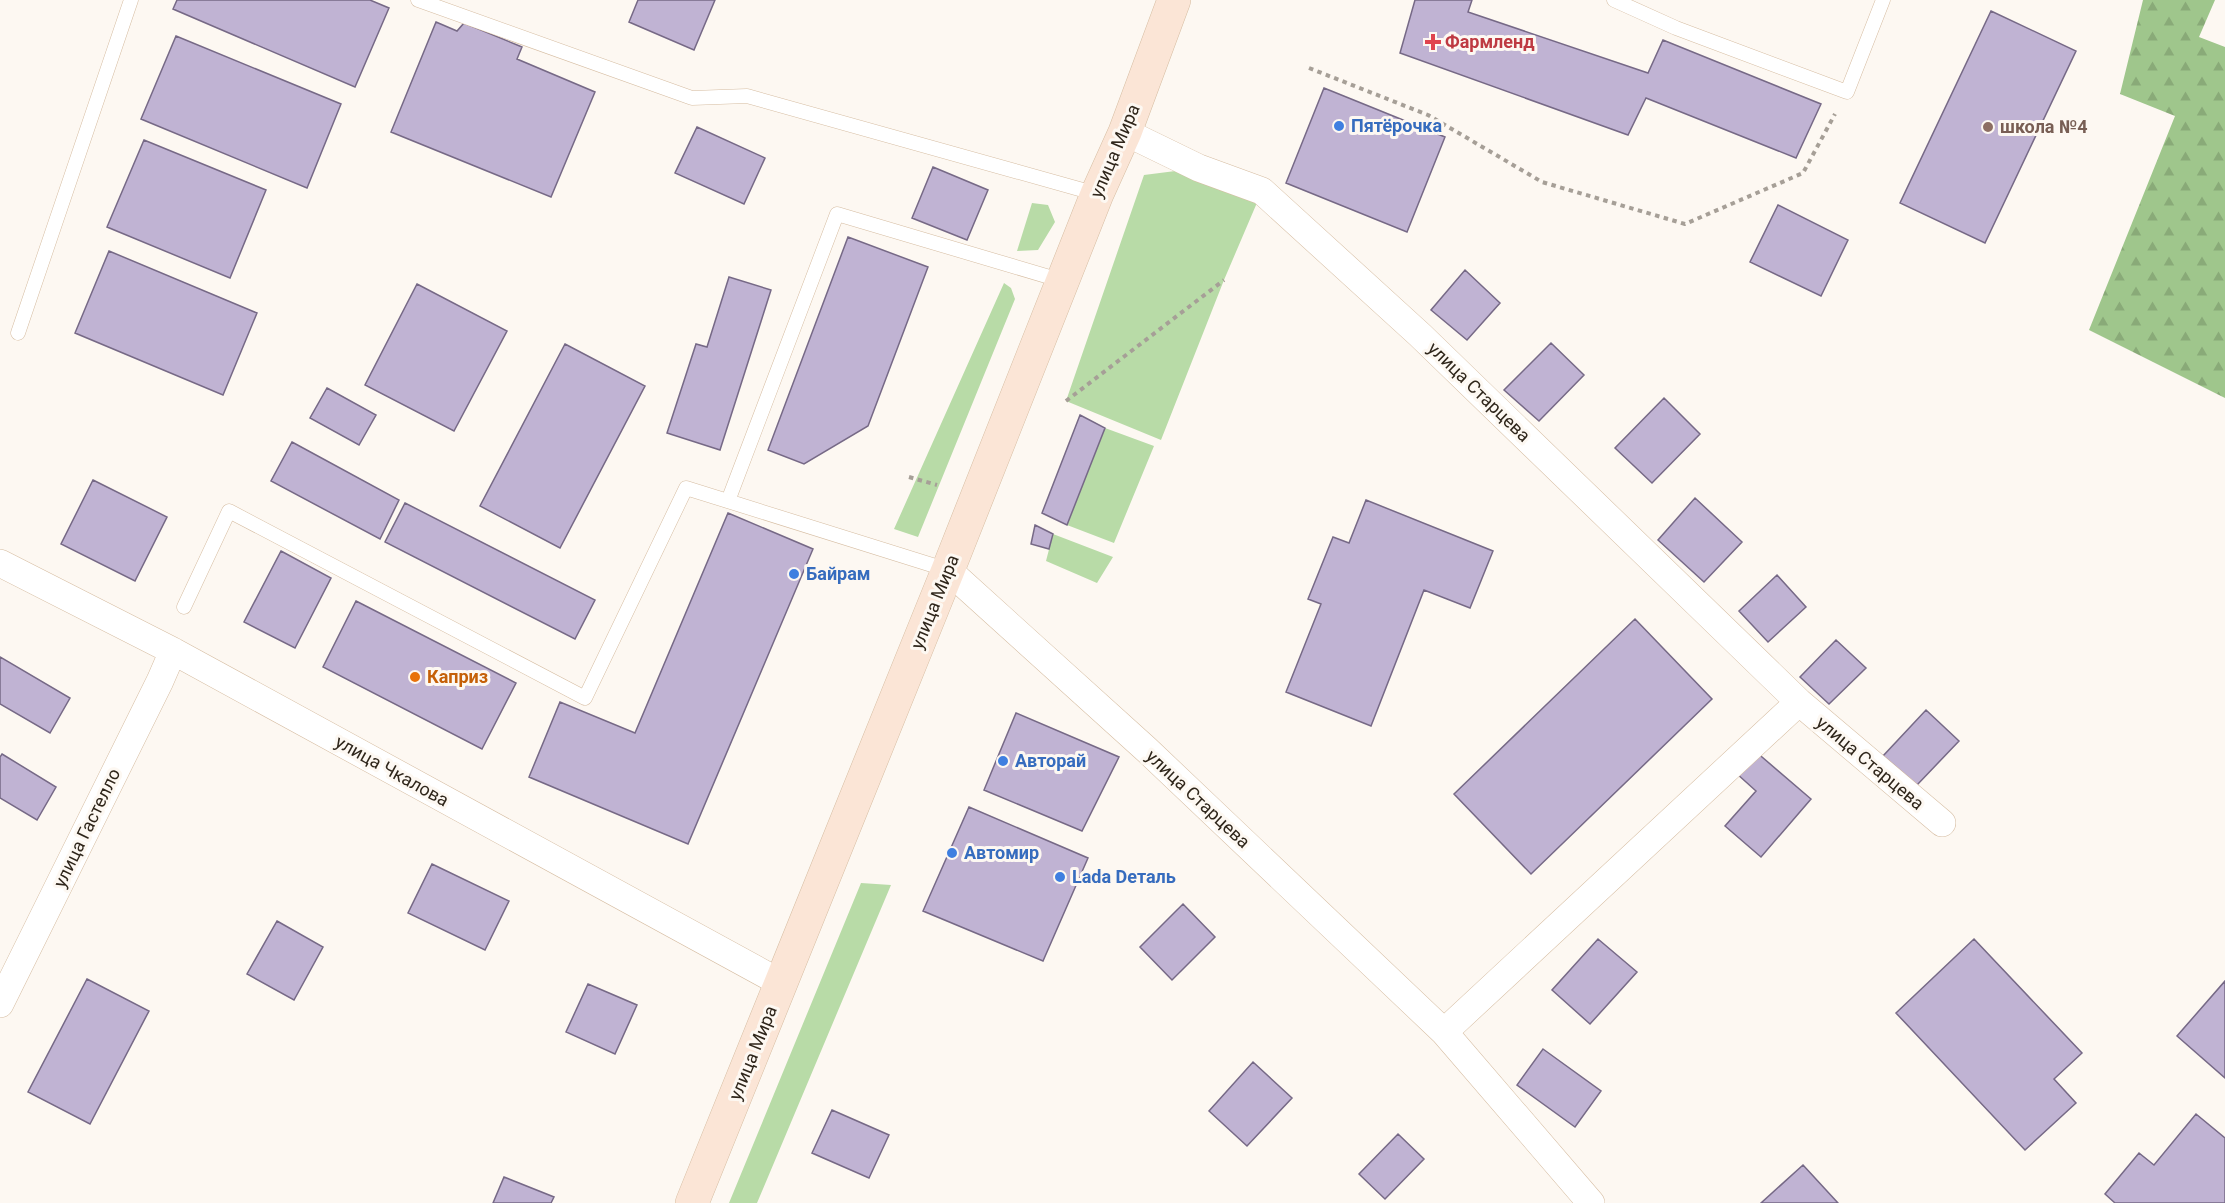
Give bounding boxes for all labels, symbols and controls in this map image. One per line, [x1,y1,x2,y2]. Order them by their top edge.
place label: Фармленд [1445,31,1535,52]
marker: Фармленд [1426,35,1440,49]
street label: улица Мира [1085,101,1144,201]
place label: Пятёрочка [1351,115,1442,136]
place label: школа №4 [2000,116,2088,137]
marker: Пятёрочка [1332,119,1346,133]
marker: школа №4 [1981,120,1995,134]
street label: улица Старцева [1424,337,1535,446]
street label: улица Мира [906,552,963,652]
place label: Байрам [806,563,871,584]
marker: Байрам [787,567,801,581]
place label: Каприз [427,666,488,687]
marker: Каприз [408,670,422,684]
street label: улица Старцева [1812,711,1929,814]
street label: улица Чкалова [332,731,453,810]
street label: улица Старцева [1142,745,1255,852]
place label: Авторай [1015,750,1086,771]
marker: Авторай [996,754,1010,768]
street label: улица Гастелло [49,765,124,891]
place label: Автомир [964,842,1039,863]
marker: Автомир [945,846,959,860]
place label: Lada Dеталь [1072,866,1176,887]
marker: Lada Dеталь [1053,870,1067,884]
street label: улица Мира [724,1003,781,1103]

